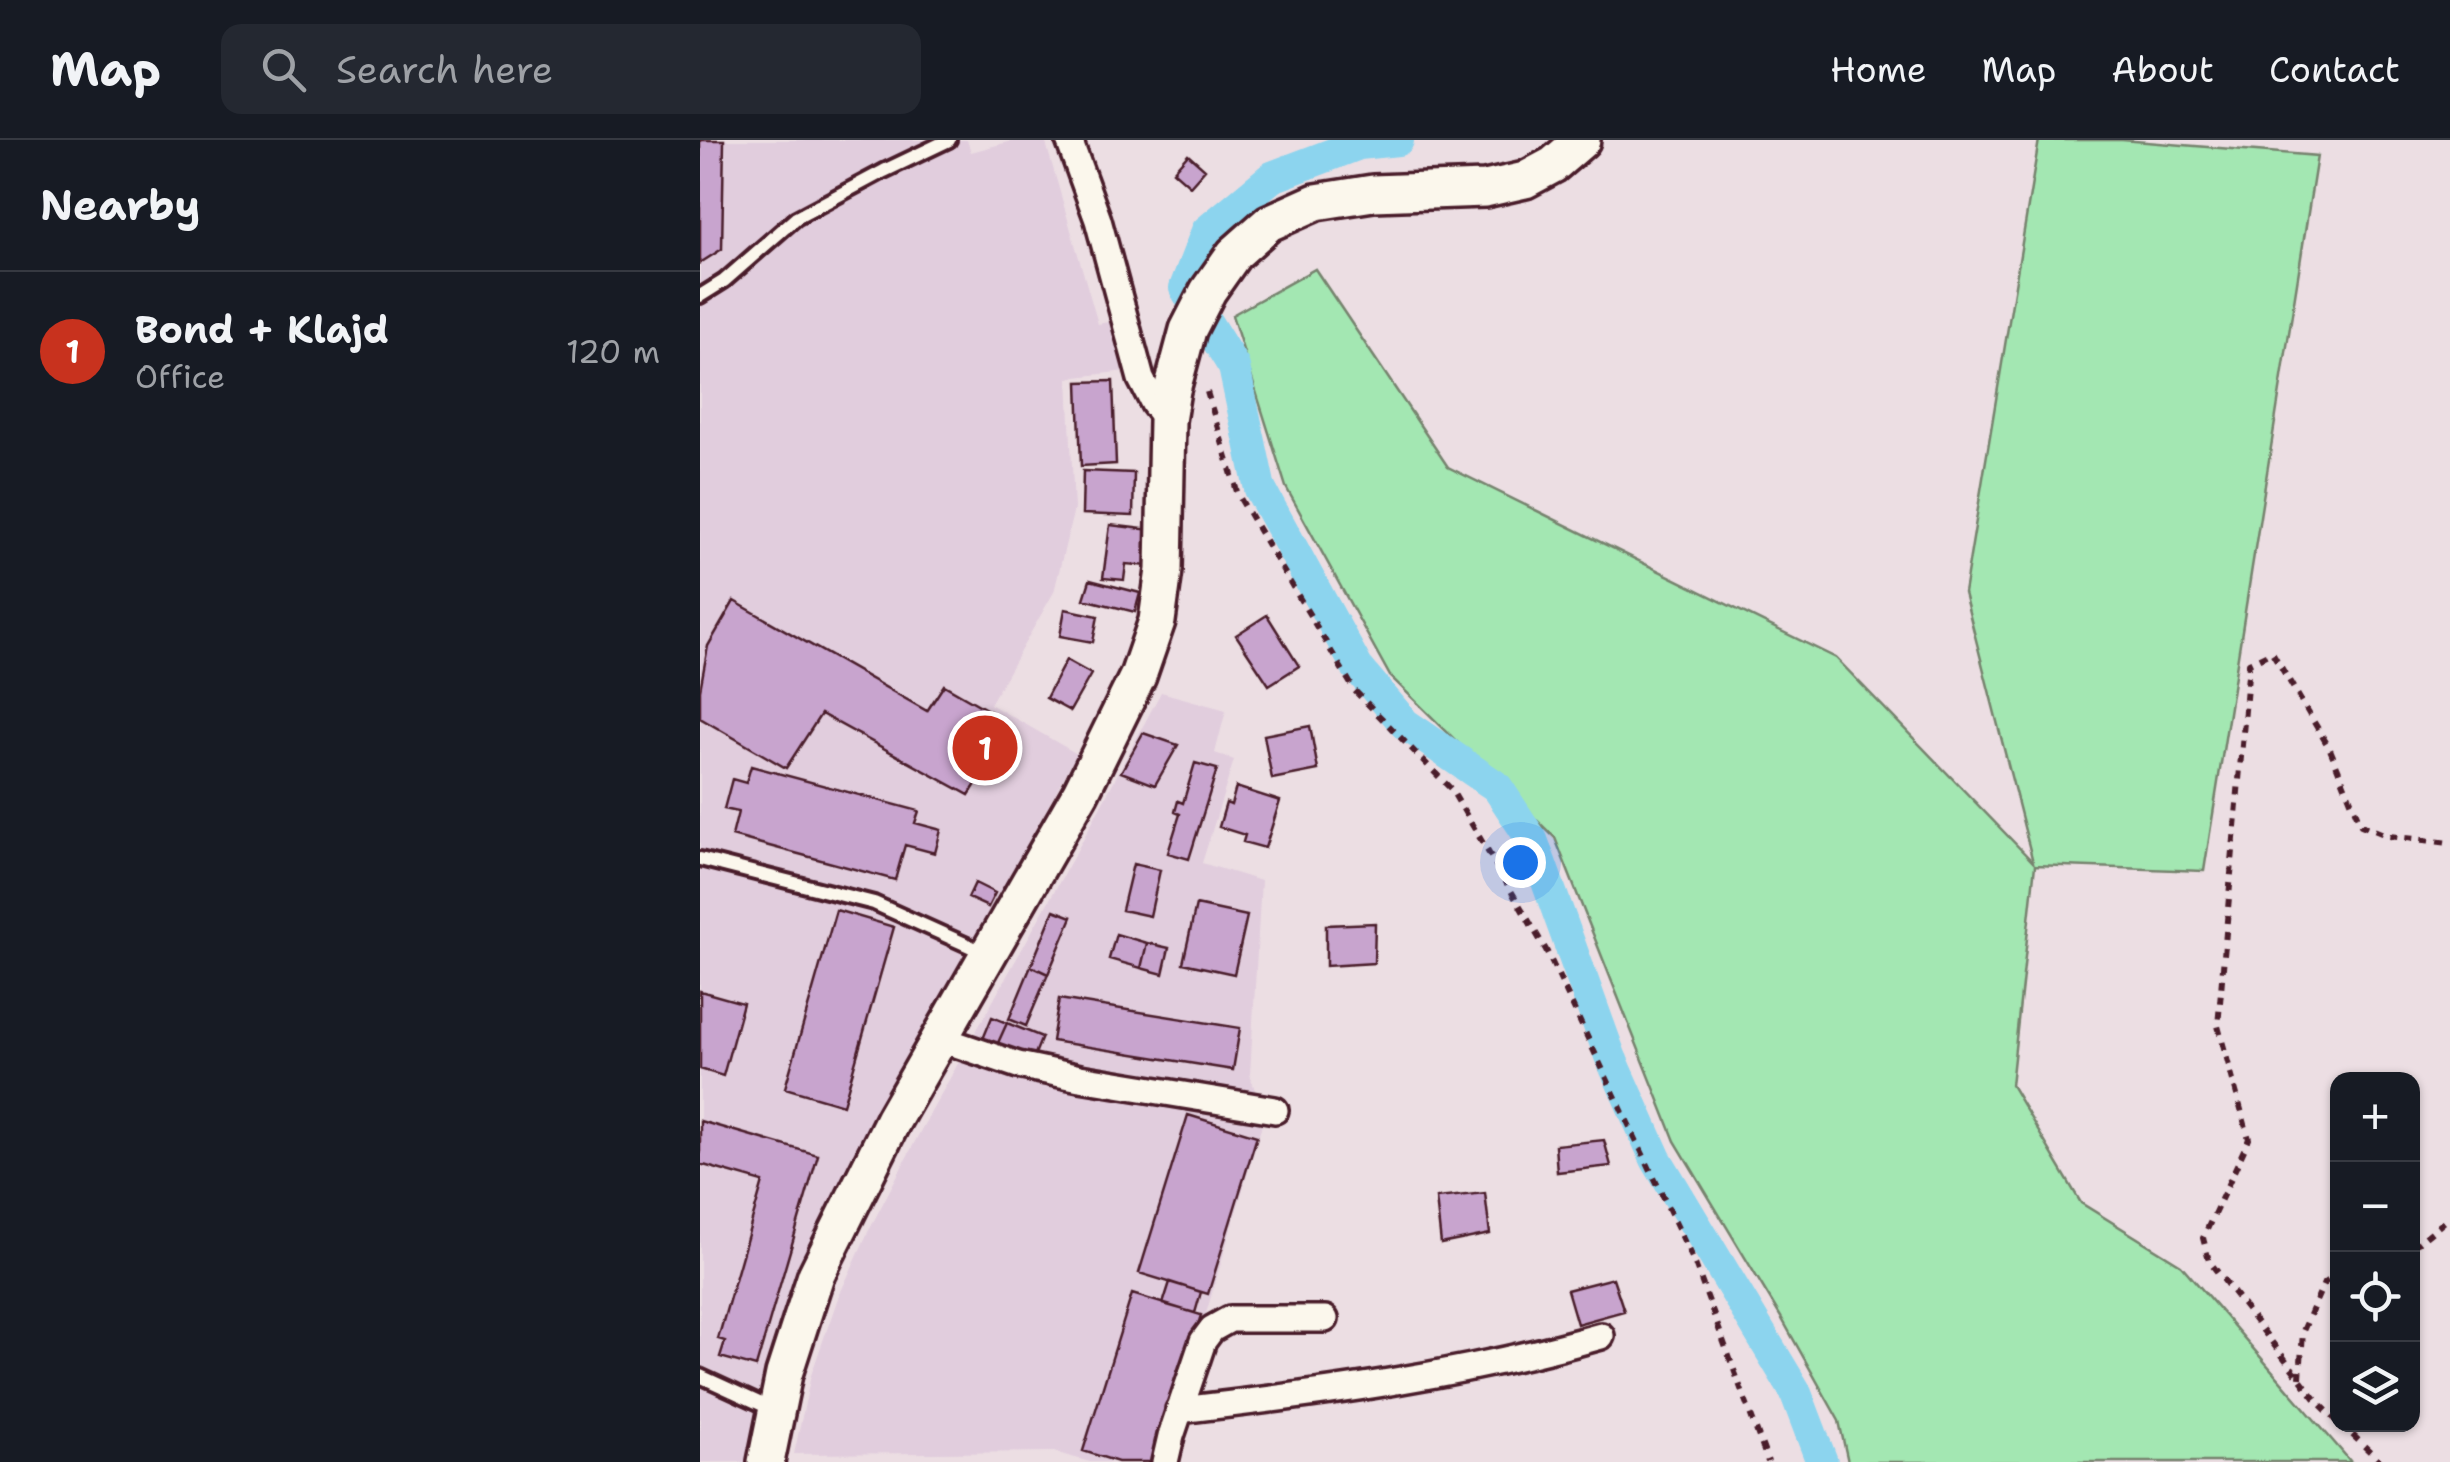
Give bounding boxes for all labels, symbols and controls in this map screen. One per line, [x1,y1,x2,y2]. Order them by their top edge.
search box [221,24,921,114]
text: Map [50,37,161,101]
icon: search [256,42,311,97]
text: Search here [336,44,553,95]
text: Home [1830,46,1926,93]
text: Map [1981,46,2056,93]
text: About [2111,46,2214,93]
text: Contact [2269,46,2400,93]
text: Nearby [40,177,200,233]
text: Bond + Klajd [135,304,389,355]
text: 1 [65,330,80,373]
text: 120 m [566,330,660,373]
text: Office [135,355,225,398]
pin: 1 [952,710,1018,786]
your location [1495,837,1546,888]
map controls [2330,1072,2420,1432]
button: + [2330,1072,2420,1162]
button: − [2330,1162,2420,1252]
button: locate [2330,1252,2420,1342]
button: layers [2330,1342,2420,1432]

